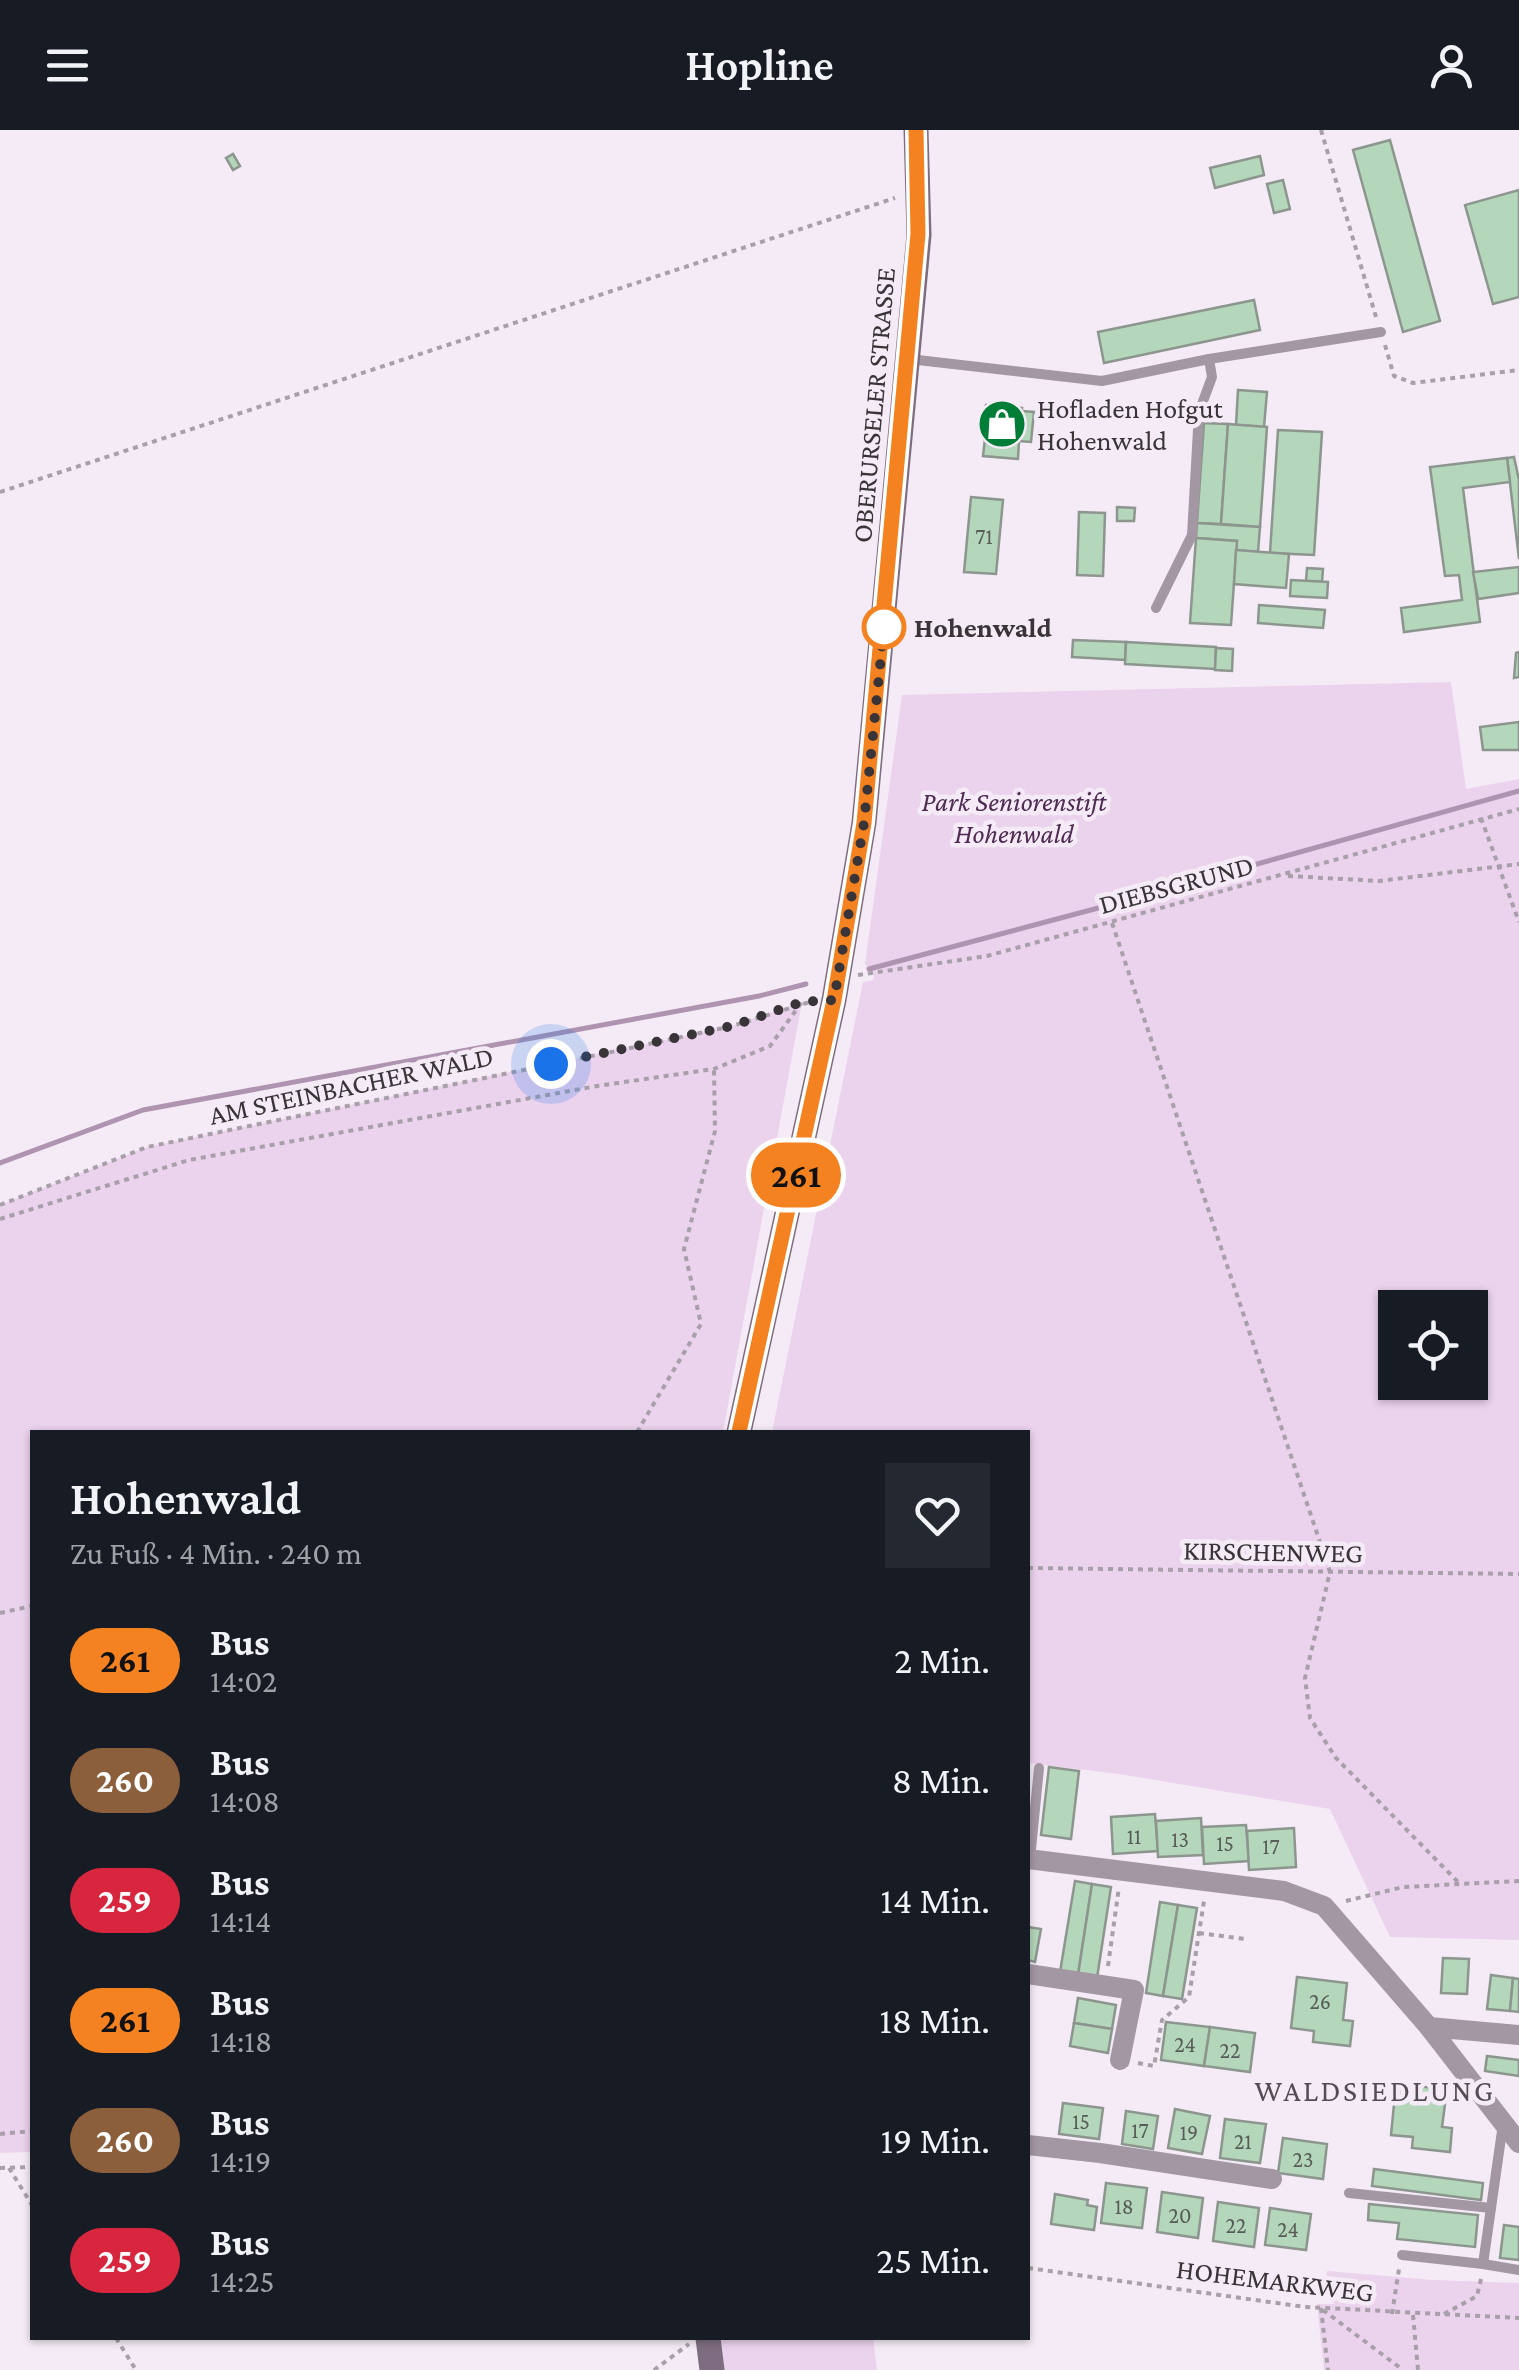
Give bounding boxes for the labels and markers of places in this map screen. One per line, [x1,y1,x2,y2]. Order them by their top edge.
place label: Hofladen Hofgut Hohenwald [1037,393,1223,456]
shop icon: Hofladen Hofgut Hohenwald [976,398,1028,450]
marker: Hohenwald [863,606,905,648]
place label: Hohenwald [914,612,1052,643]

